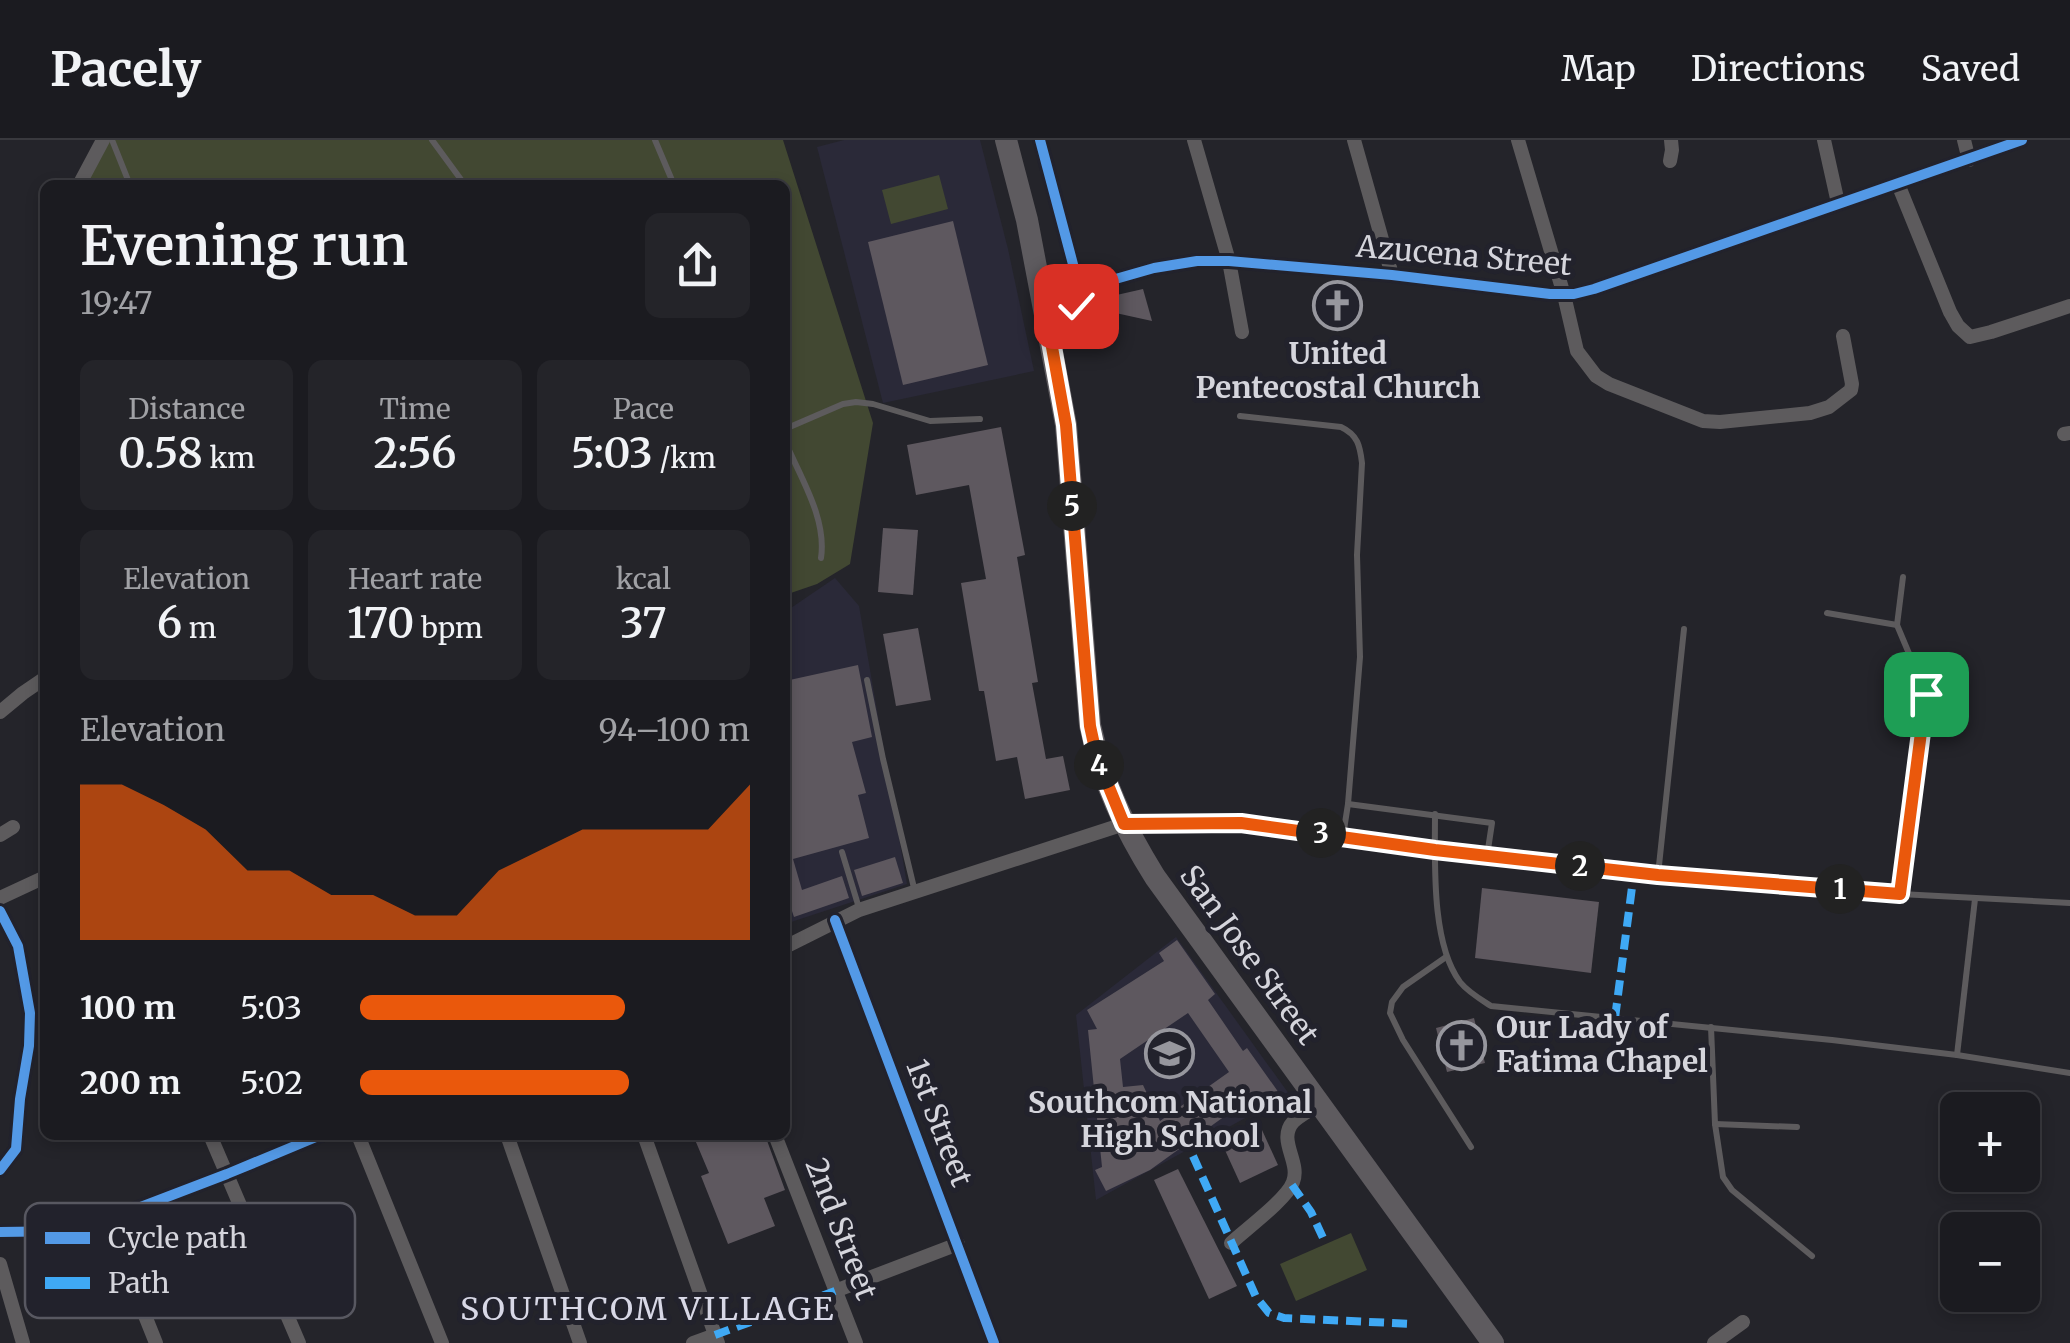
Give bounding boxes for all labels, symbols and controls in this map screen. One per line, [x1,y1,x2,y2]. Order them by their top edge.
text: Pacely [50,39,201,99]
text: Map [1561,47,1636,91]
text: Directions [1691,47,1866,91]
text: Saved [1921,47,2020,91]
text: Evening run [80,211,408,280]
button: share [645,213,750,318]
street label: Azucena Street [1354,227,1574,283]
pin [1034,264,1119,349]
icon: check [1049,279,1104,334]
church icon: United Pentecostal Church [1312,279,1364,331]
text: 19:47 [80,283,153,323]
place label: United Pentecostal Church [1196,334,1480,406]
text: Distance [128,391,245,427]
text: Time [379,391,450,427]
text: Pace [613,391,674,427]
text: 0.58 [118,427,203,479]
text: 2:56 [373,427,457,479]
text: 5:03 [571,427,653,479]
text: km [203,440,255,476]
text: /km [653,440,716,476]
pin: 5 [1047,481,1097,531]
text: 5 [1064,488,1080,524]
text: Elevation [123,561,250,597]
text: Heart rate [348,561,482,597]
text: kcal [616,561,671,597]
text: 6 [157,597,182,649]
text: 170 [347,597,414,649]
text: 37 [620,597,667,649]
text: m [182,610,217,646]
text: bpm [414,610,483,646]
pin [1884,652,1969,737]
icon: arrive [1899,667,1954,722]
text: Elevation [80,710,225,750]
text: 94–100 m [599,710,750,750]
pin: 4 [1074,740,1124,790]
text: 4 [1090,747,1108,783]
pin: 3 [1296,808,1346,858]
text: 3 [1313,815,1329,851]
pin: 2 [1555,841,1605,891]
text: 2 [1572,848,1588,884]
street label: San Jose Street [1172,857,1328,1052]
pin: 1 [1815,864,1865,914]
text: 1 [1834,871,1846,907]
text: 100 m [80,988,176,1028]
text: 5:03 [240,988,302,1028]
place label: Our Lady of Fatima Chapel [1496,1008,1708,1080]
church icon: Our Lady of Fatima Chapel [1435,1019,1487,1071]
school or university icon: Southcom National High School [1144,1028,1196,1080]
street label: 1st Street [898,1054,982,1192]
text: 200 m [80,1063,181,1103]
text: 5:02 [240,1063,303,1103]
place label: Southcom National High School [1028,1083,1313,1155]
map controls [1940,1092,2040,1312]
button: + [1940,1092,2040,1192]
street label: 2nd Street [798,1152,886,1305]
legend [25,1203,355,1318]
button: − [1940,1212,2040,1312]
text: Cycle path [108,1220,247,1256]
text: Path [108,1265,170,1301]
district label: SOUTHCOM VILLAGE [460,1289,836,1329]

